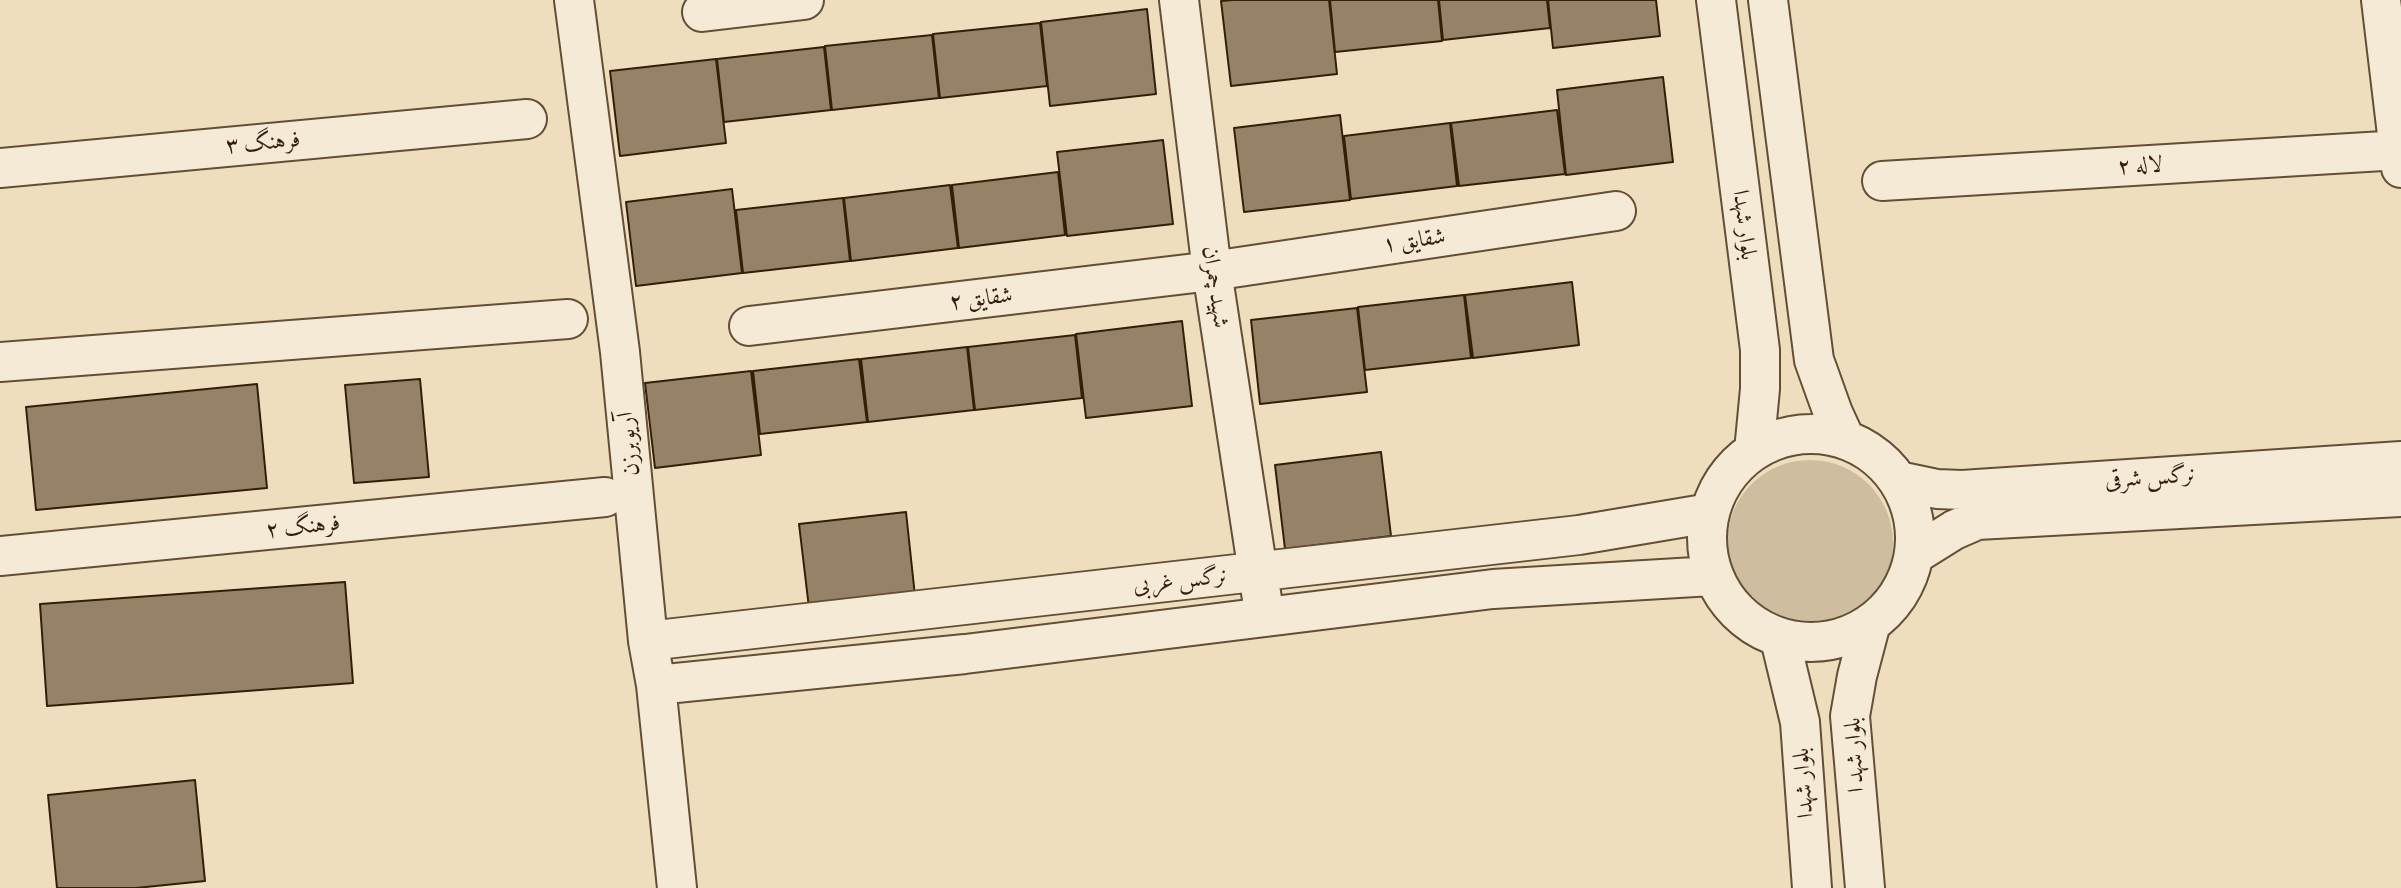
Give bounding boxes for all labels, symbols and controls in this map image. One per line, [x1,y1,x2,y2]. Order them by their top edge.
street label: فرهنگ ۳ [225,126,301,160]
street label: لاله ۲ [2117,151,2163,181]
street label: بلوار شهدا [1726,188,1762,262]
street label: شقایق ۱ [1381,223,1447,259]
street label: شهید چمران [1196,244,1234,330]
street label: شقایق ۲ [948,281,1014,317]
street label: آریوبرزن [612,411,646,477]
street label: نرگس شرقی [2104,461,2196,495]
street label: فرهنگ ۲ [264,509,342,545]
street label: نرگس غربی [1132,562,1228,600]
street label: بلوار شهد ا [1839,717,1871,793]
street label: بلوار شهدا [1788,747,1820,819]

